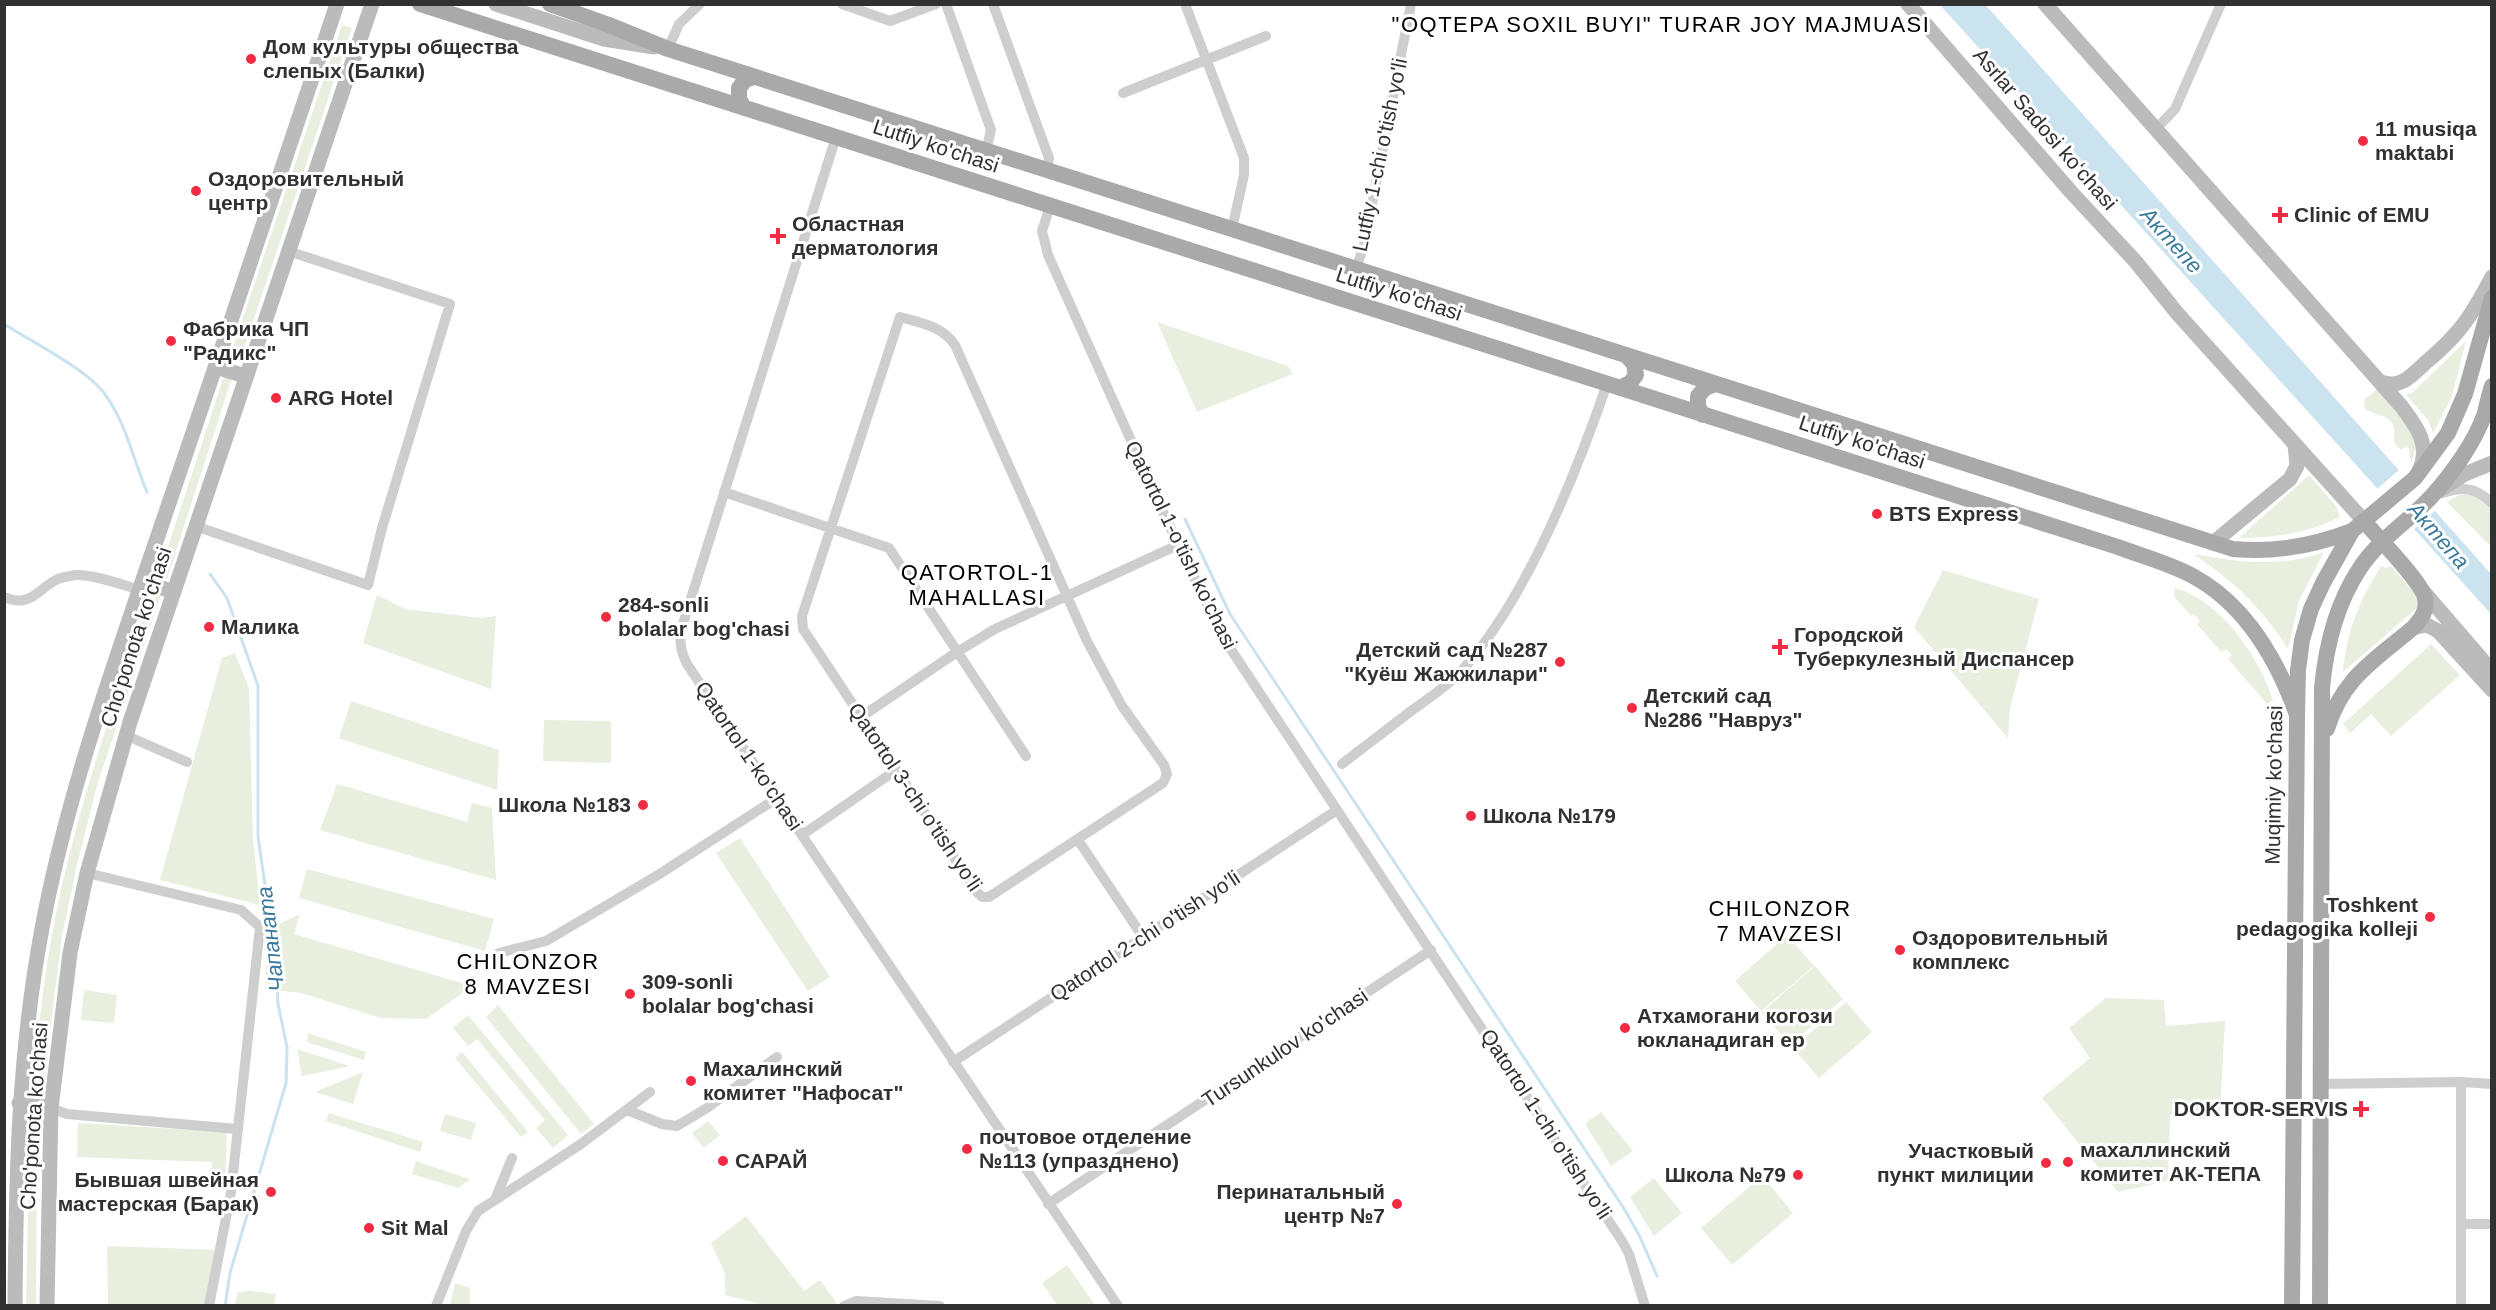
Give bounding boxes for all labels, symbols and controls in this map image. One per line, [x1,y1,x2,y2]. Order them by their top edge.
district label: "OQTEPA SOXIL BUYI" TURAR JOY MAJMUASI [1392,12,1930,37]
place label: Дом культуры общества слепых (Балки) [263,35,519,82]
street label: Asrlar Sadosi ko‘chasi [1969,43,2122,214]
marker: Дом культуры общества слепых (Балки) [244,52,258,66]
street label: Lutfiy 1-chi o'tish yo'li [1348,56,1411,254]
street label: Lutfiy ko'chasi [870,114,1002,177]
place label: 11 musiqa maktabi [2375,117,2477,164]
marker: 11 musiqa maktabi [2356,134,2370,148]
place label: Оздоровительный центр [208,167,404,214]
marker: Оздоровительный центр [189,184,203,198]
water label: Актепе [2134,201,2208,279]
place label: Clinic of EMU [2294,203,2429,226]
marker: Clinic of EMU [2271,206,2289,224]
place label: Областная дерматология [792,212,939,259]
marker: Областная дерматология [769,227,787,245]
street label: Lutfiy ko'chasi [1333,262,1465,325]
place label: Фабрика ЧП "Радикс" [183,317,309,364]
marker: Фабрика ЧП "Радикс" [164,334,178,348]
place label: ARG Hotel [288,386,393,409]
marker: ARG Hotel [269,391,283,405]
street label: Lutfiy ko'chasi [1796,410,1928,473]
street label: Qatortol 1-o'tish ko'chasi [1121,437,1242,653]
water label: Актепа [2402,495,2474,574]
place label: BTS Express [1889,502,2019,525]
marker: BTS Express [1870,507,1884,521]
street label: Cho'ponota ko'chasi [96,544,175,730]
district label: QATORTOL-1 MAHALLASI [901,560,1053,610]
place label: 284-sonli bolalar bog'chasi [618,593,790,640]
marker: 284-sonli bolalar bog'chasi [599,610,613,624]
place label: Малика [221,615,299,638]
marker: Малика [202,620,216,634]
place label: Городской Туберкулезный Диспансер [1794,623,2074,670]
place label: Детский сад №287 "Куёш Жажжилари" [1344,638,1548,685]
marker: Городской Туберкулезный Диспансер [1771,638,1789,656]
marker: Детский сад №287 "Куёш Жажжилари" [1553,655,1567,669]
street label: Qatortol 1-ko'chasi [691,677,808,834]
place label: Детский сад №286 "Навруз" [1644,684,1802,731]
street label: Qatortol 3-chi o'tish yo'li [844,698,987,895]
marker: Детский сад №286 "Навруз" [1625,701,1639,715]
street label: Muqimiy ko'chasi [2261,705,2286,865]
place label: Школа №183 [498,793,631,816]
marker: Школа №183 [636,798,650,812]
place label: Школа №179 [1483,804,1616,827]
marker: Школа №179 [1464,809,1478,823]
street label: Qatortol 2-chi o'tish yo'li [1046,866,1244,1006]
water label: Чапаната [252,885,289,993]
place label: Toshkent pedagogika kolleji [2236,893,2418,940]
district label: CHILONZOR 7 MAVZESI [1708,896,1852,946]
marker: Toshkent pedagogika kolleji [2423,910,2437,924]
place label: Оздоровительный комплекс [1912,926,2108,973]
marker: Оздоровительный комплекс [1893,943,1907,957]
district label: CHILONZOR 8 MAVZESI [456,949,600,999]
place label: 309-sonli bolalar bog'chasi [642,970,814,1017]
street label: Tursunkulov ko'chasi [1198,984,1372,1112]
marker: 309-sonli bolalar bog'chasi [623,987,637,1001]
place label: Атхамогани когози юкланадиган ер [1637,1004,1833,1051]
street label: Cho'ponota ko'chasi [15,1021,52,1210]
marker: Атхамогани когози юкланадиган ер [1618,1021,1632,1035]
street label: Qatortol 1-chi o'tish yo'li [1476,1025,1616,1223]
place label: Махалинский комитет "Нафосат" [703,1057,903,1104]
marker: Махалинский комитет "Нафосат" [684,1074,698,1088]
place label: DOKTOR-SERVIS [2174,1097,2348,1120]
marker: DOKTOR-SERVIS [2352,1100,2370,1118]
place label: почтовое отделение №113 (упразднено) [979,1125,1191,1172]
place label: махаллинский комитет АК-ТЕПА [2080,1138,2261,1185]
place label: Участковый пункт милиции [1877,1139,2034,1186]
marker: почтовое отделение №113 (упразднено) [960,1142,974,1156]
place label: САРАЙ [735,1149,807,1172]
marker: САРАЙ [716,1154,730,1168]
marker: махаллинский комитет АК-ТЕПА [2061,1155,2075,1169]
marker: Участковый пункт милиции [2039,1156,2053,1170]
place label: Школа №79 [1665,1163,1786,1186]
place label: Бывшая швейная мастерская (Барак) [58,1168,259,1215]
marker: Школа №79 [1791,1168,1805,1182]
place label: Перинатальный центр №7 [1216,1180,1385,1227]
marker: Бывшая швейная мастерская (Барак) [264,1185,278,1199]
marker: Перинатальный центр №7 [1390,1197,1404,1211]
place label: Sit Mal [381,1216,449,1239]
marker: Sit Mal [362,1221,376,1235]

